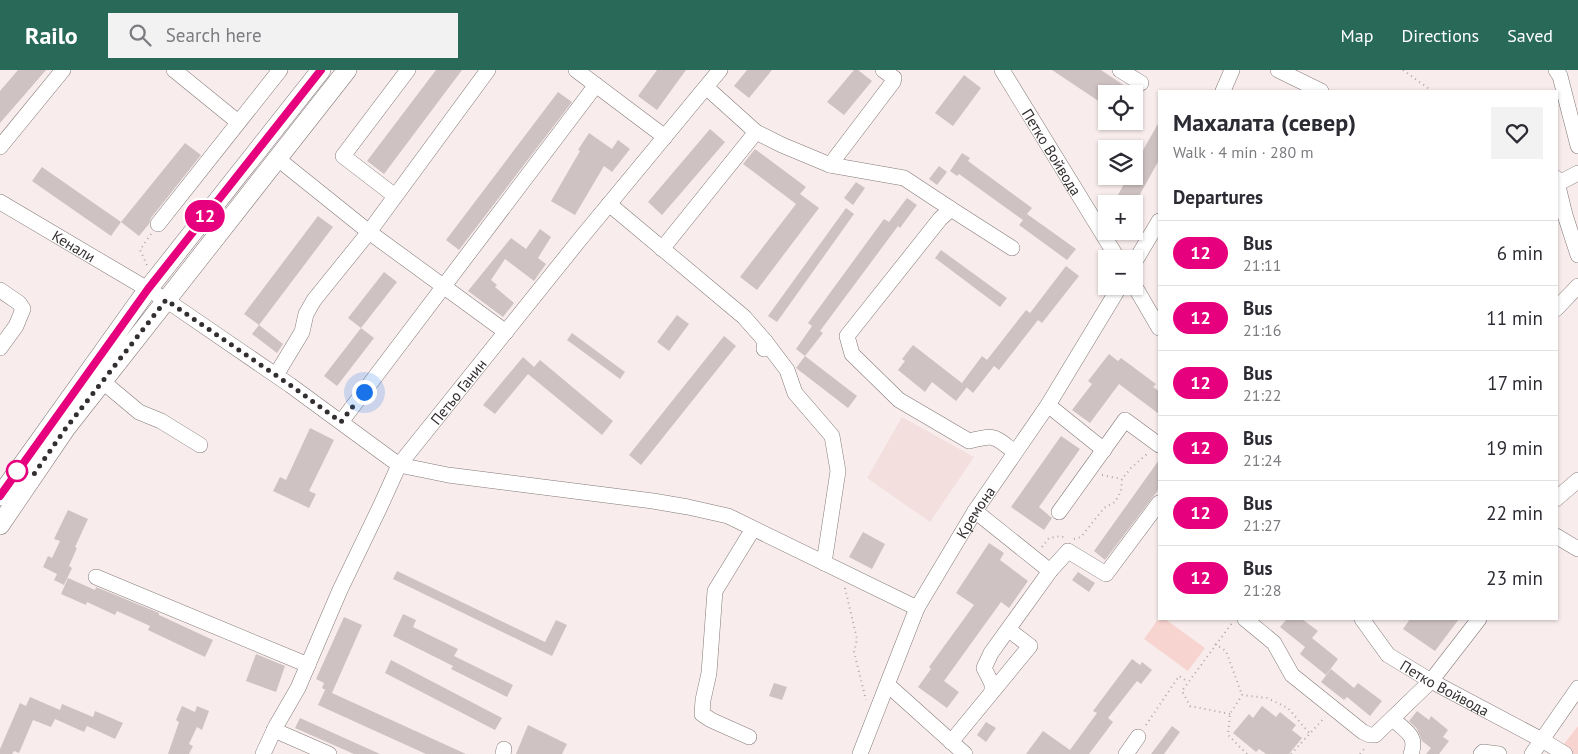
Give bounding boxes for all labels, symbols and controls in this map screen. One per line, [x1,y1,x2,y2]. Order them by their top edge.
search box [108,13,458,58]
text: Railo [25,20,78,51]
icon: search [126,21,154,49]
text: Search here [166,23,262,47]
text: Map [1341,24,1373,47]
text: Directions [1401,24,1479,47]
text: Saved [1507,24,1553,47]
map controls [1098,85,1143,295]
button: locate [1098,85,1143,130]
street label: Петко Войвода [1018,105,1086,199]
text: Махалата (север) [1173,107,1356,138]
button: heart [1491,107,1543,159]
button: layers [1098,140,1143,185]
text: Walk · 4 min · 280 m [1173,142,1313,162]
text: Departures [1173,185,1263,209]
button: + [1098,195,1143,240]
line badge: 12 [182,200,228,232]
text: 12 [195,204,215,227]
street label: Кенали [49,226,99,266]
text: Bus [1243,231,1272,255]
text: 12 [1190,241,1211,264]
text: 6 min [1497,241,1543,265]
button: − [1098,250,1143,295]
text: 21:11 [1243,255,1281,275]
text: Bus [1243,296,1272,320]
text: 12 [1190,306,1211,329]
text: 11 min [1486,306,1543,330]
text: 21:16 [1243,320,1281,340]
street label: Петьо Ганин [426,355,490,428]
text: Bus [1243,361,1272,385]
text: 12 [1190,371,1211,394]
text: 17 min [1487,371,1543,395]
your location [352,380,377,405]
text: 21:22 [1243,385,1281,405]
text: Bus [1243,426,1272,450]
text: 12 [1190,436,1211,459]
text: 19 min [1486,436,1543,460]
text: 21:24 [1243,450,1281,470]
unlabelled marker [6,460,28,482]
street label: Кремона [952,482,999,541]
text: Bus [1243,491,1272,515]
text: 12 [1190,501,1211,524]
text: 22 min [1486,501,1543,525]
text: 21:27 [1243,515,1281,535]
text: Bus [1243,556,1272,580]
text: 12 [1190,566,1211,589]
text: 23 min [1486,566,1543,590]
text: 21:28 [1243,580,1281,600]
street label: Петко Войвода [1397,655,1493,720]

